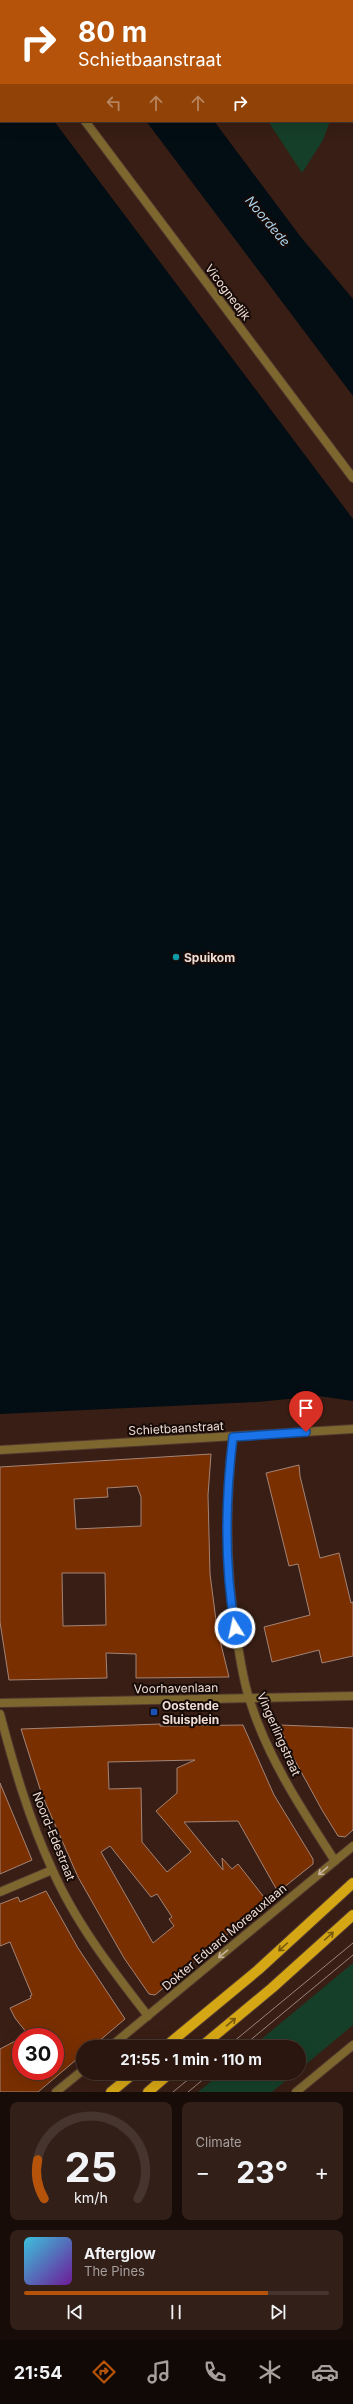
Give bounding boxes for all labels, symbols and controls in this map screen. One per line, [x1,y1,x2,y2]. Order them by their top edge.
text: 80 m [78,15,147,49]
icon: right [12,16,64,68]
text: Schietbaanstraat [78,49,222,70]
icon: left [103,92,125,114]
icon: ahead [145,92,167,114]
icon: ahead [187,92,209,114]
icon: right [229,92,251,114]
water label: Noordede [242,192,294,250]
street label: Vicognedijk [202,261,254,323]
place label: Spuikom [184,950,235,965]
marker: Spuikom [171,952,181,962]
pin [289,1391,323,1432]
icon: arrive [295,1397,317,1419]
street label: Schietbaanstraat [128,1418,224,1438]
position arrow [214,1607,256,1649]
street label: Voorhavenlaan [134,1680,218,1696]
street label: Vingerlingstraat [254,1690,304,1778]
place label: Oostende Sluisplein [162,1698,219,1727]
marker: Oostende Sluisplein [149,1707,159,1717]
street label: Noord-Edestraat [29,1789,79,1883]
one-way arrow [318,1867,329,1876]
street label: Dokter Eduard Moreauxlaan [159,1881,289,1993]
one-way arrow [324,1932,334,1941]
one-way arrow [278,1942,288,1952]
one-way arrow [218,1949,229,1958]
one-way arrow [226,2017,237,2026]
speed limit sign: 30 [12,2028,64,2080]
text: 21:55 · 1 min · 110 m [120,2050,262,2069]
text: Climate [196,2134,242,2150]
text: 25 [64,2142,117,2192]
text: 23° [236,2154,288,2190]
text: − [196,2159,210,2185]
text: + [314,2159,329,2185]
text: km/h [74,2189,108,2206]
text: Afterglow [84,2244,156,2263]
text: The Pines [84,2263,145,2279]
icon: previous [64,2301,86,2323]
icon: pause [165,2301,187,2323]
icon: next [267,2301,289,2323]
icon: directions [90,2358,118,2386]
icon: music [145,2358,173,2386]
icon: phone [201,2358,229,2386]
icon: climate [256,2358,284,2386]
icon: car [311,2358,339,2386]
text: 21:54 [14,2362,62,2383]

